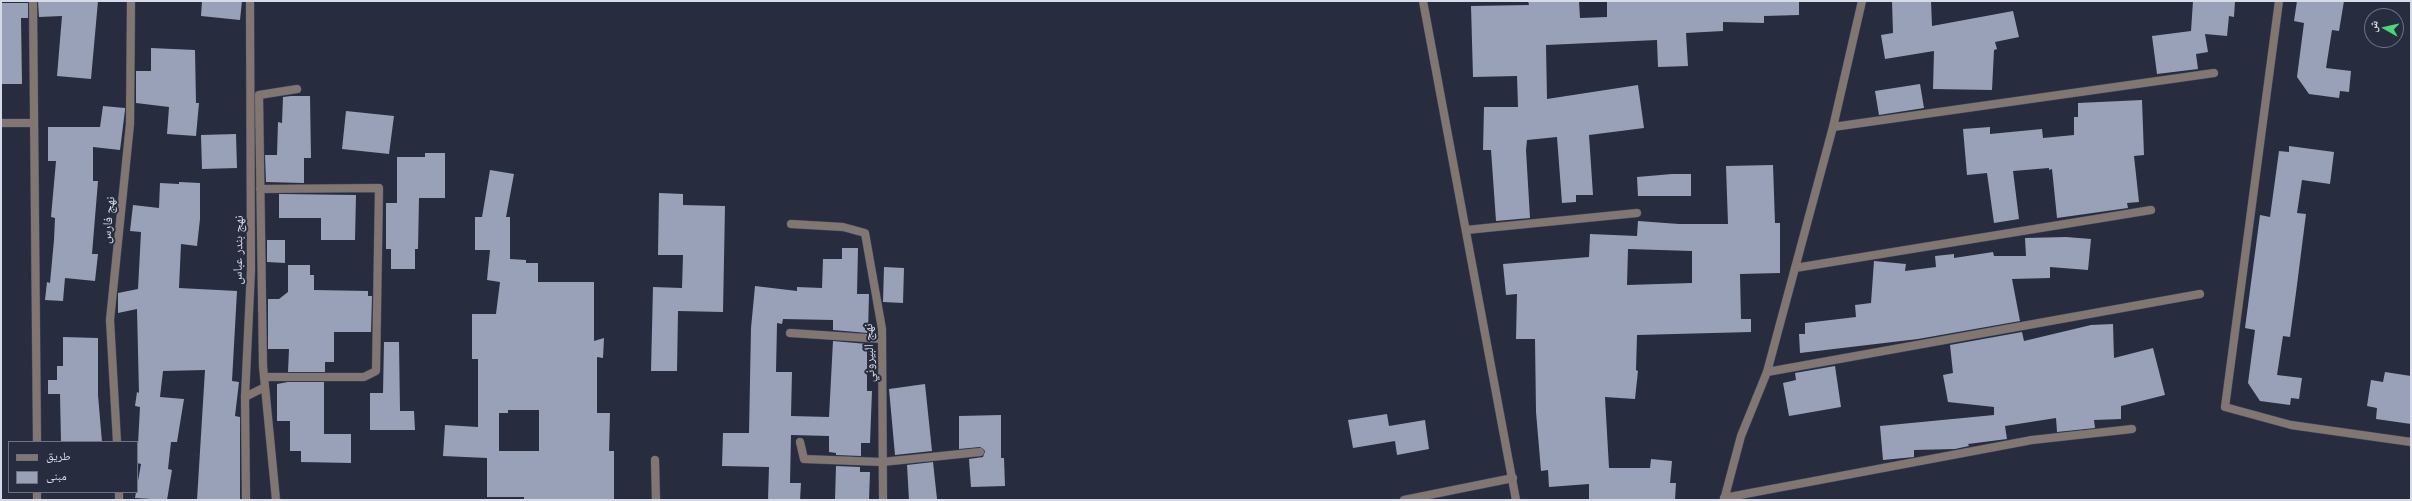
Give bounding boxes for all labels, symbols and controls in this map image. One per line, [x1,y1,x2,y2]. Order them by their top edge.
north arrow [2364,8,2404,48]
text: ش [2365,20,2380,33]
street label: نهج فارس [98,196,118,244]
street label: نهج بندر عباس [230,215,246,285]
street label: نهج البيروني [860,323,878,383]
legend [8,441,138,493]
text: طريق [46,448,71,463]
text: مبنى [46,468,67,483]

